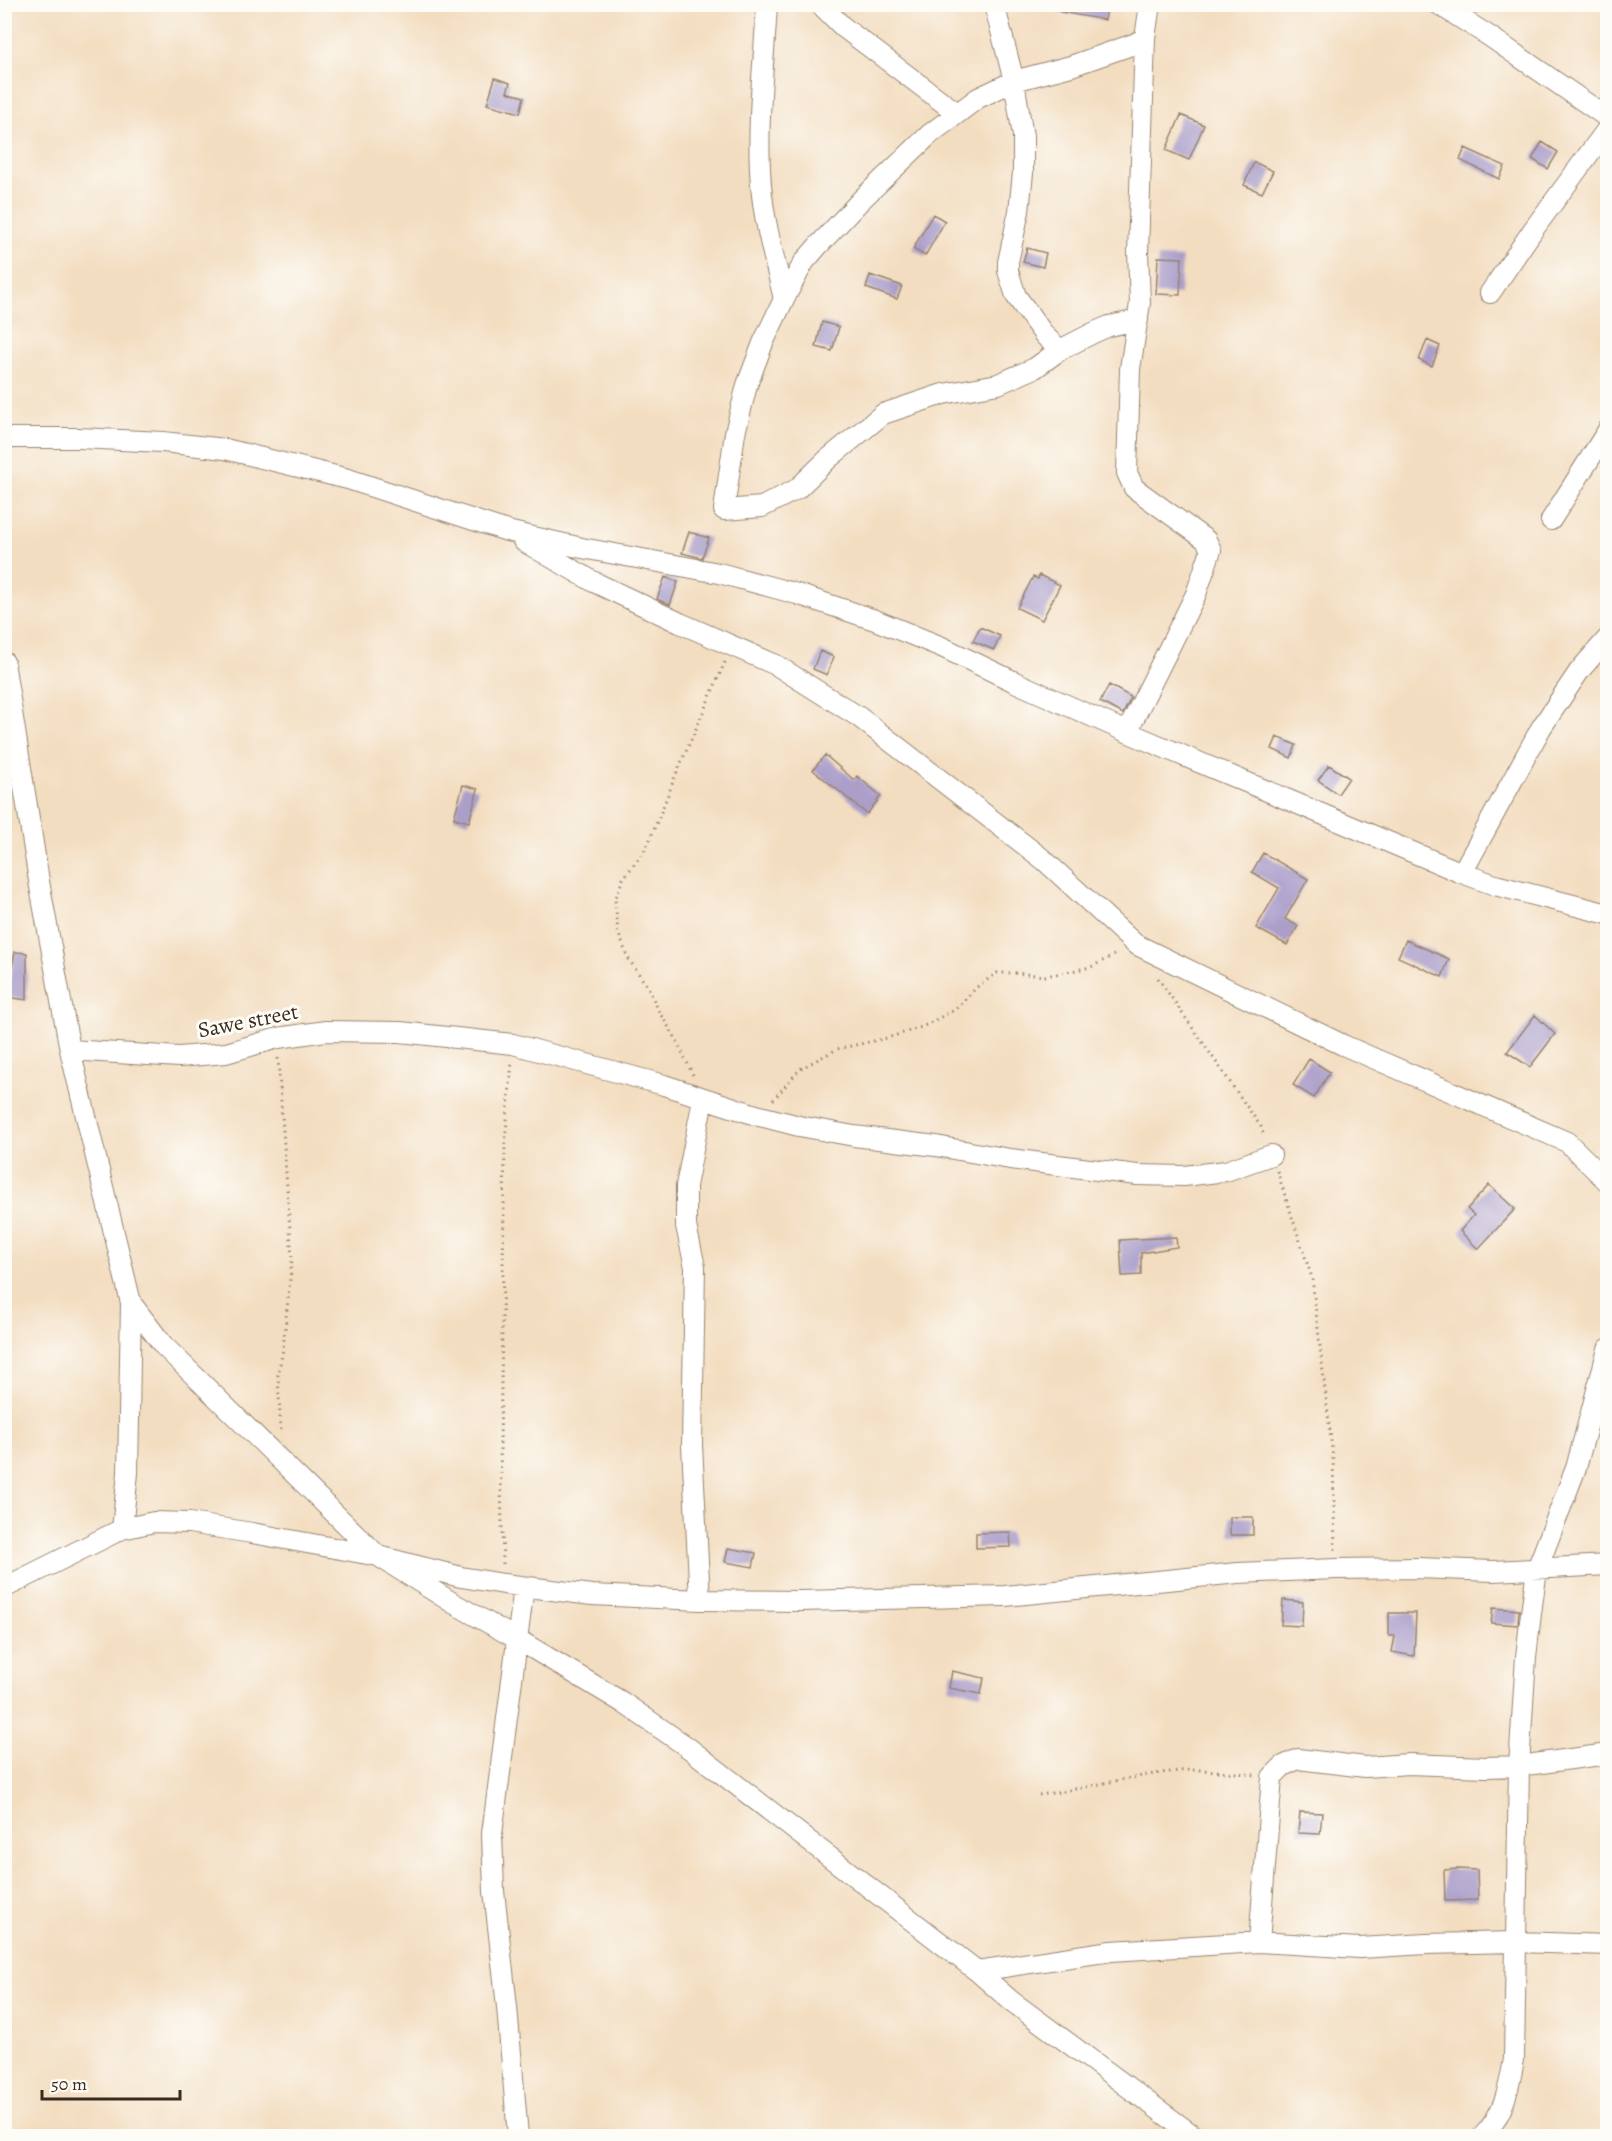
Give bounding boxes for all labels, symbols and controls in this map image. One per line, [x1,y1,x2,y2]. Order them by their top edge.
street label: Sawe street [195,997,301,1045]
scale bar [42,2063,180,2101]
text: 50 m [51,2072,87,2096]

